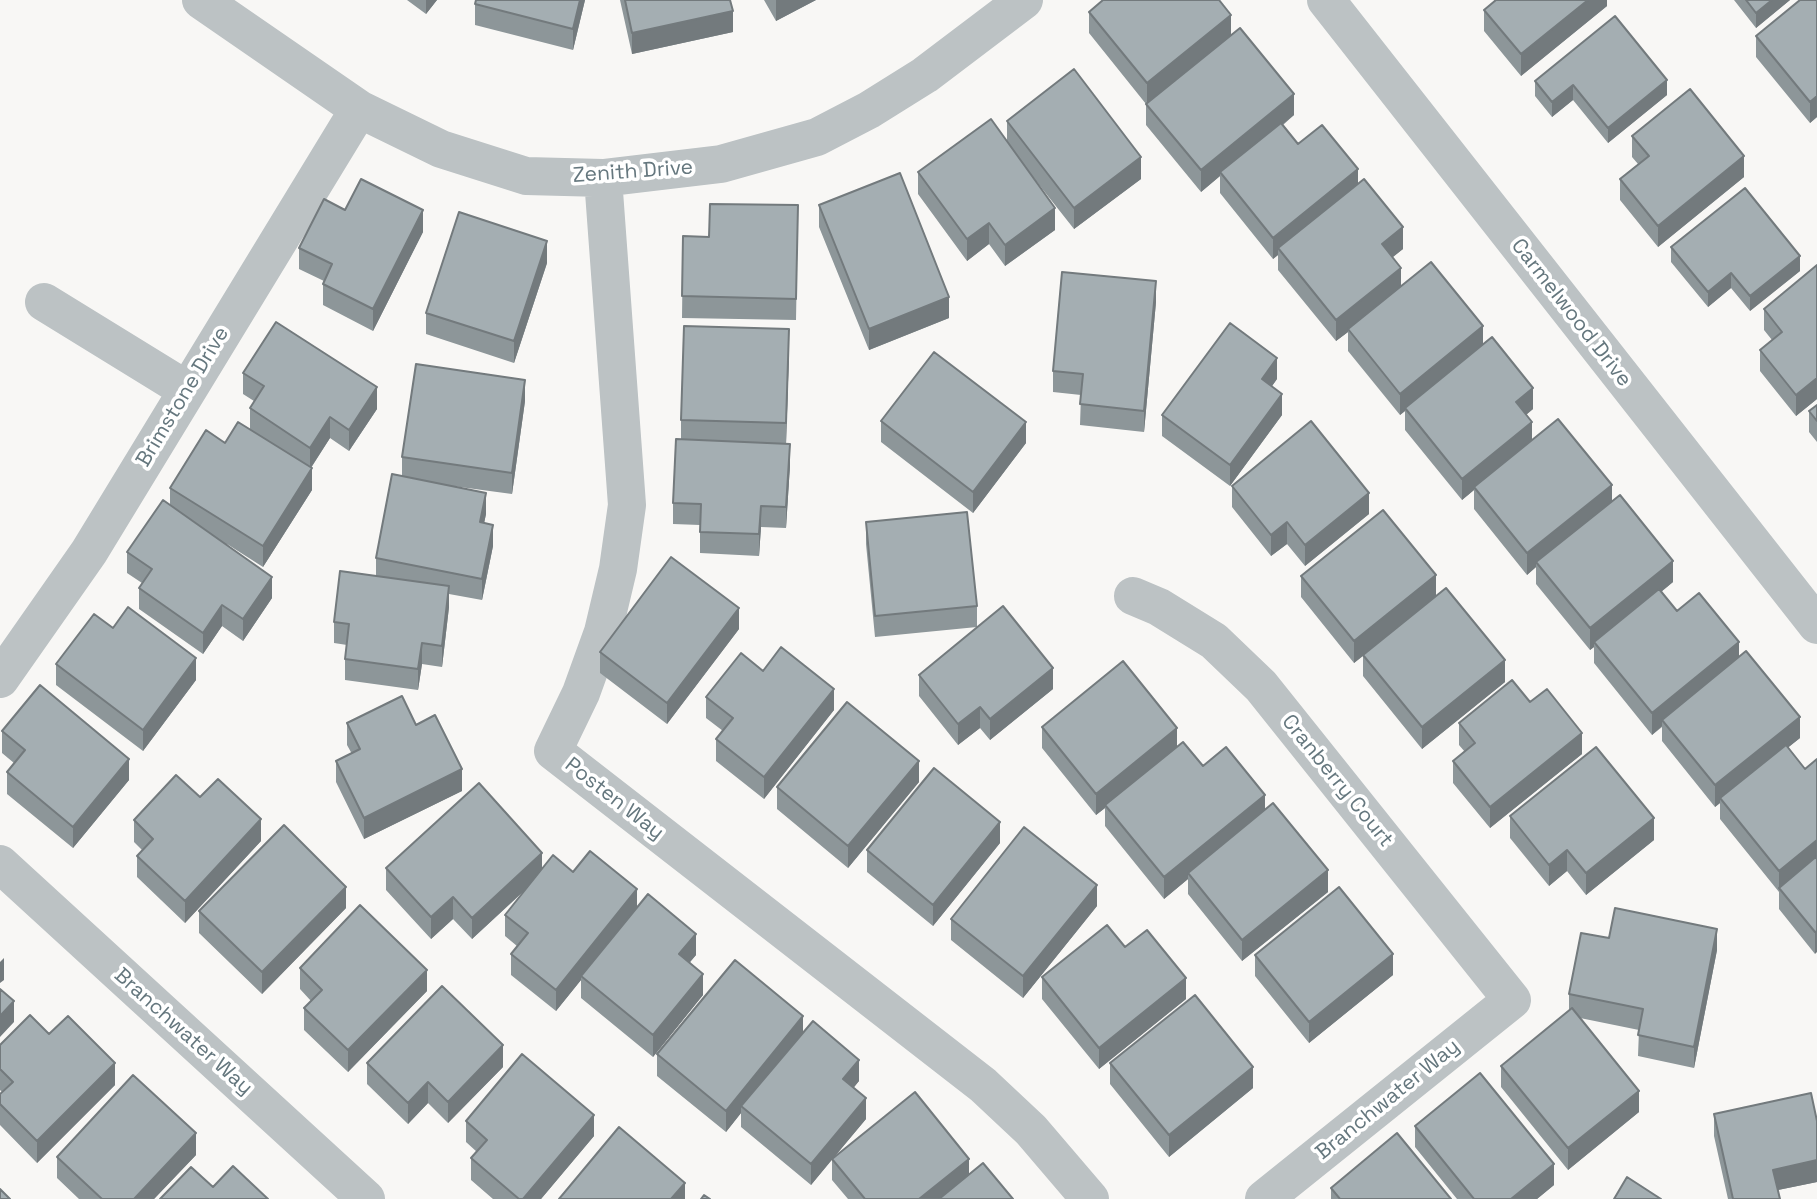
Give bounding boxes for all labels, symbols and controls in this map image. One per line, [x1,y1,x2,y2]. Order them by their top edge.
street label: Zenith Drive [572,155,694,189]
street label: Carmelwood Drive [1505,234,1637,392]
street label: Brimstone Drive [131,322,235,472]
street label: Cranberry Court [1276,710,1398,852]
street label: Posten Way [559,752,669,846]
street label: Branchwater Way [109,963,257,1101]
street label: Branchwater Way [1311,1034,1465,1166]

